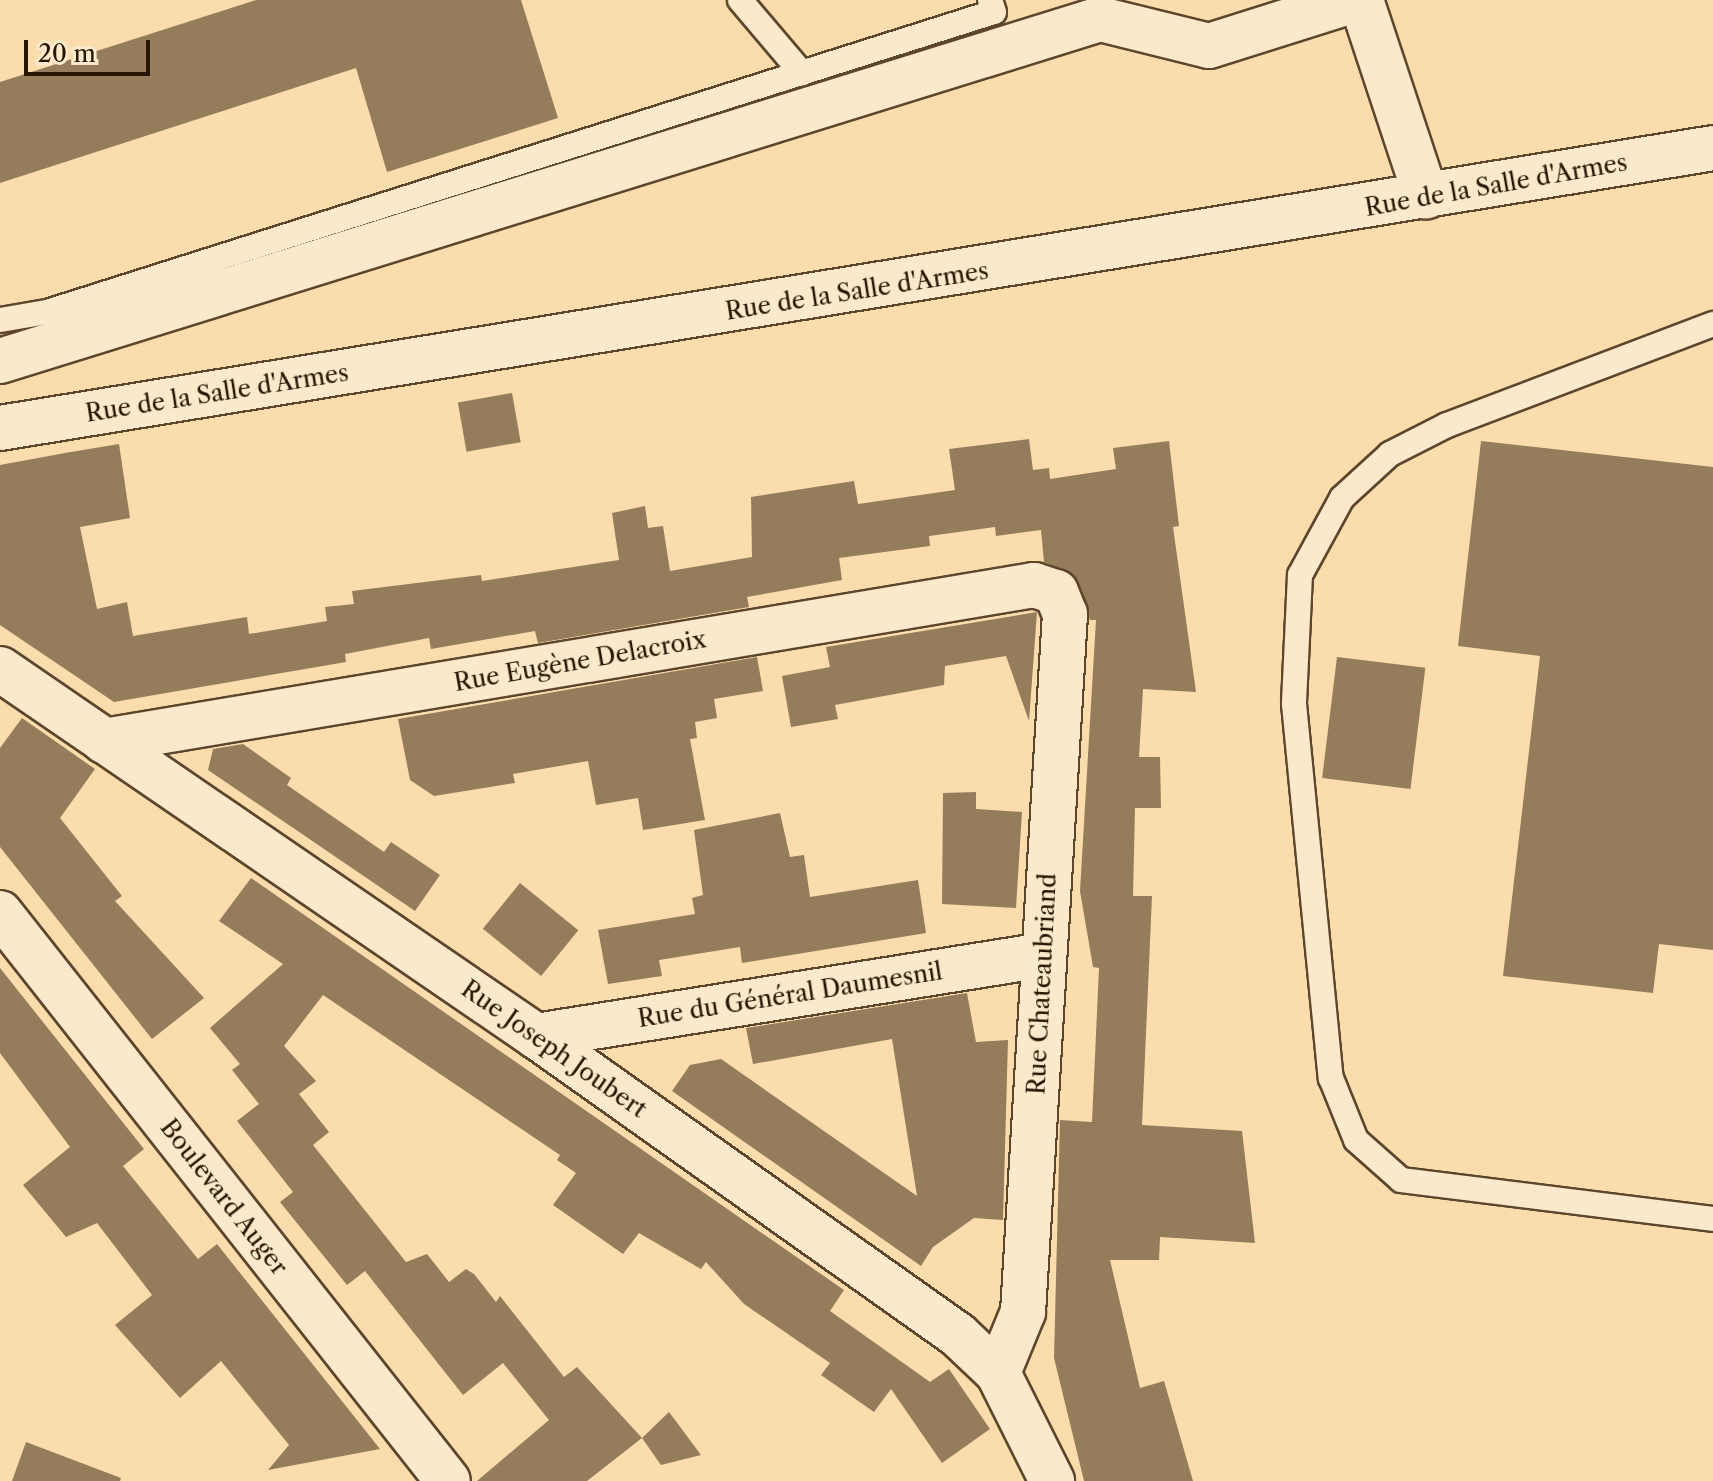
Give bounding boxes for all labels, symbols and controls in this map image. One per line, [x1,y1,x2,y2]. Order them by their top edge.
scale bar [28,24,154,74]
text: 20 m [38,39,96,68]
street label: Rue de la Salle d'Armes [1362,148,1630,222]
street label: Rue de la Salle d'Armes [723,256,991,326]
street label: Rue de la Salle d'Armes [83,358,351,428]
street label: Rue Eugène Delacroix [452,625,708,697]
street label: Rue Chateaubriand [1022,872,1062,1096]
street label: Rue du Général Daumesnil [636,957,944,1033]
street label: Rue Joseph Joubert [456,974,652,1124]
street label: Boulevard Auger [154,1113,294,1281]

